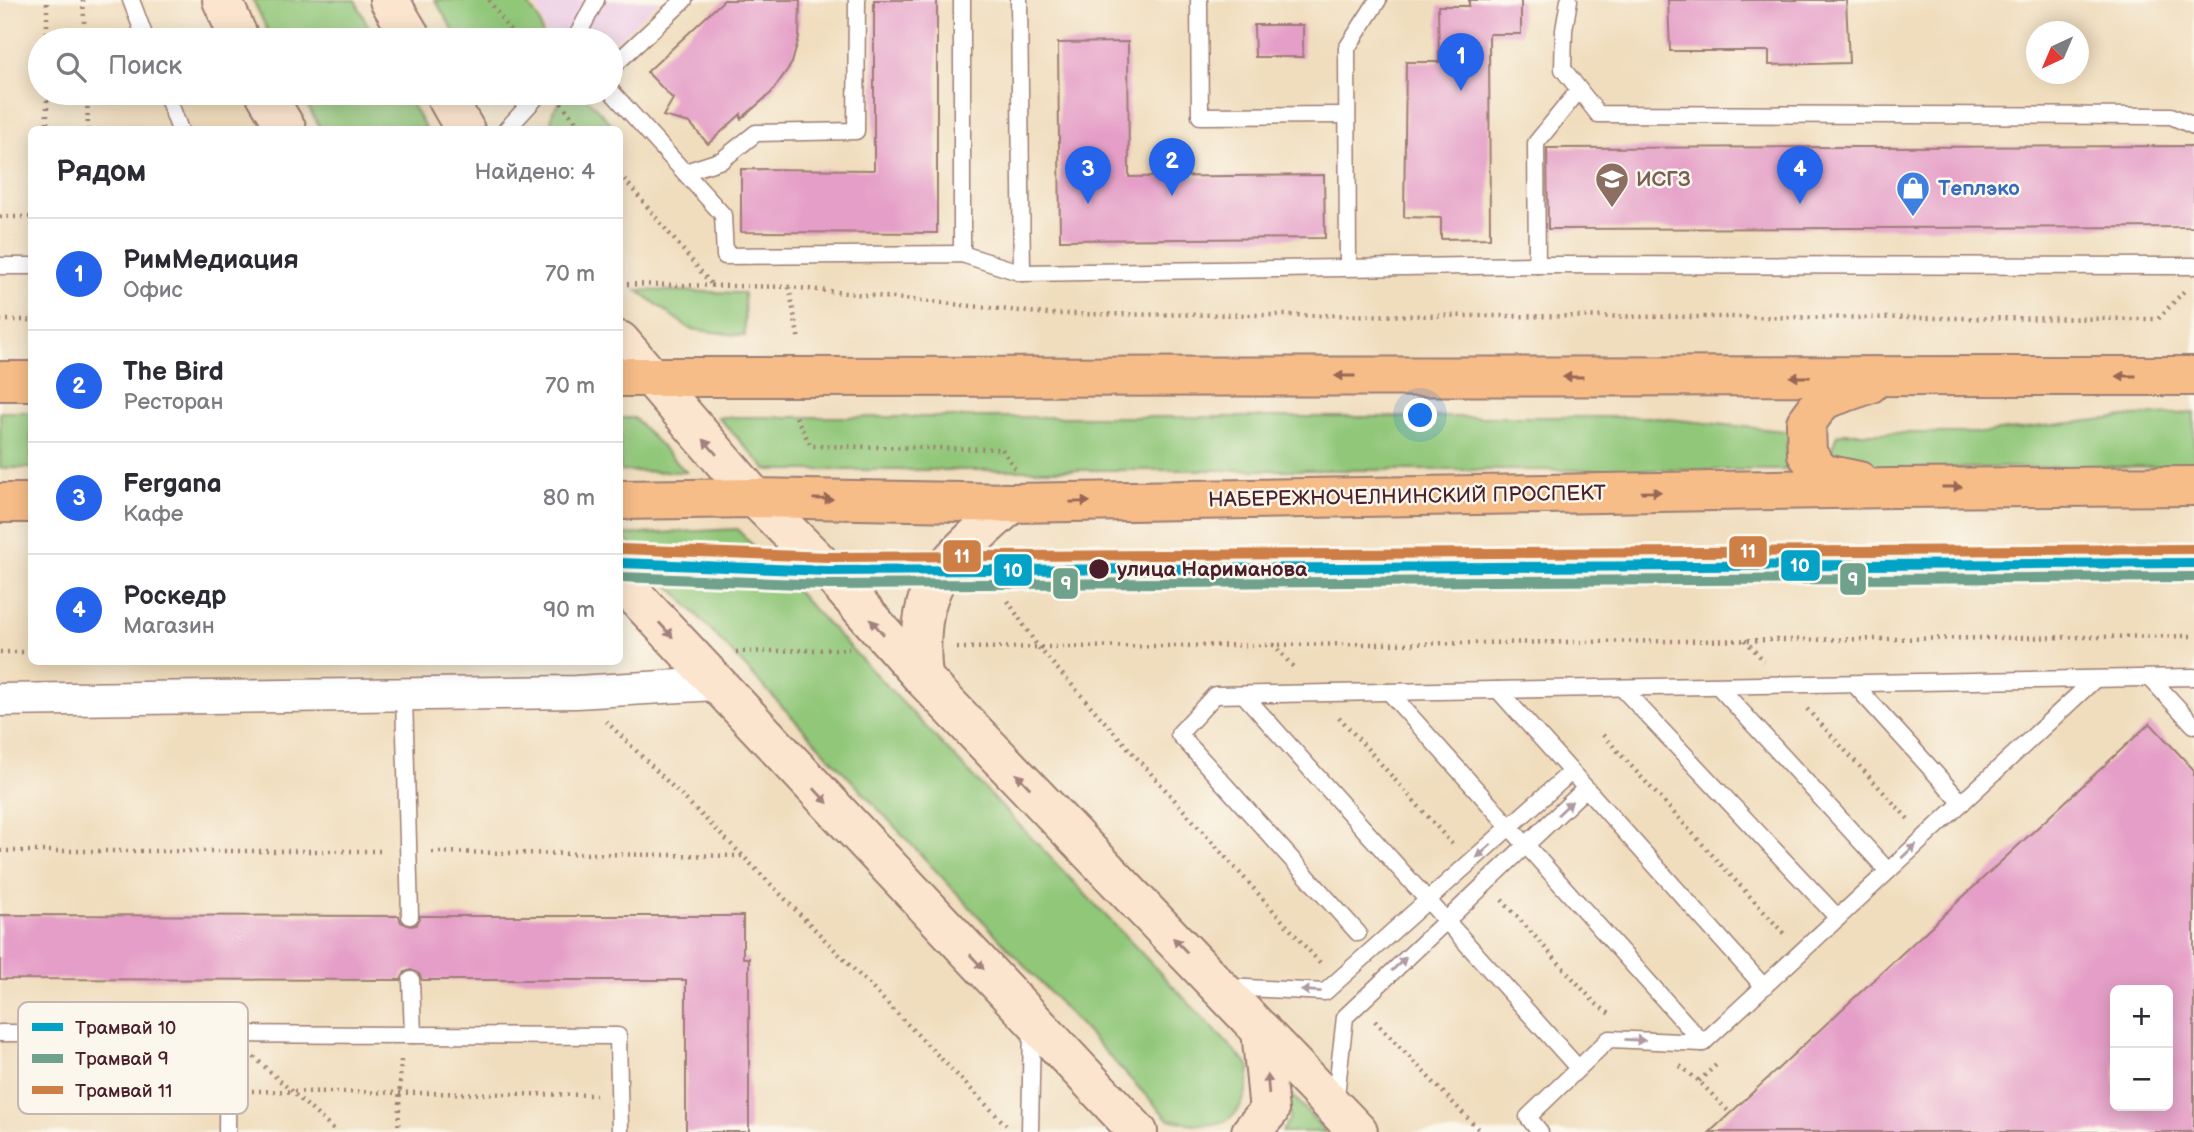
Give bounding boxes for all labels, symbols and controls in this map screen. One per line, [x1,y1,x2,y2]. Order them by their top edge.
north arrow [2026,21,2089,84]
search box [28,28,623,105]
pin: 1 [1438,33,1484,91]
icon: search [52,48,90,86]
text: Поиск [108,51,182,82]
pin: 2 [1149,138,1195,196]
pin: 3 [1065,146,1111,204]
pin: 4 [1777,146,1823,204]
text: Рядом [56,154,146,190]
text: Найдено: 4 [475,158,595,186]
school or university icon: ИСГЗ [1593,160,1631,209]
place label: ИСГЗ [1636,167,1691,192]
shop icon: Теплэко [1894,169,1932,218]
place label: Теплэко [1938,176,2020,201]
text: РимМедиация [123,245,299,276]
text: 1 [74,260,84,288]
text: 70 m [545,260,595,288]
text: Офис [123,276,183,304]
text: The Bird [123,357,224,388]
one-way arrow [1334,370,1356,382]
one-way arrow [2115,370,2137,382]
one-way arrow [1562,371,1584,383]
one-way arrow [1789,371,1811,383]
text: 2 [72,372,86,400]
text: 70 m [545,372,595,400]
text: Ресторан [123,388,223,416]
your location [1403,398,1437,432]
one-way arrow [702,438,718,456]
text: Fergana [123,469,222,500]
street label: НАБЕРЕЖНОЧЕЛНИНСКИЙ ПРОСПЕКТ [1208,481,1607,512]
one-way arrow [1941,482,1963,493]
text: 3 [72,484,86,512]
text: 80 m [543,484,595,512]
one-way arrow [1640,486,1662,498]
one-way arrow [812,494,834,505]
one-way arrow [1070,496,1092,507]
text: Кафе [123,500,184,528]
line badge: 11 [1728,535,1768,568]
line badge: 11 [942,539,982,573]
text: 11 [1740,541,1756,564]
text: 11 [954,546,970,569]
line badge: 10 [1780,549,1821,582]
line badge: 10 [993,553,1033,587]
text: 10 [1790,555,1810,578]
marker: улица Нариманова [1087,557,1111,581]
place label: улица Нариманова [1117,557,1308,582]
text: 10 [1003,560,1023,583]
line badge: 9 [1839,562,1867,596]
line badge: 9 [1052,567,1079,600]
text: 9 [1847,569,1859,592]
text: 9 [1060,573,1072,596]
text: Роскедр [123,581,226,612]
text: 4 [72,596,86,624]
text: 90 m [543,596,595,624]
text: Магазин [123,612,215,640]
one-way arrow [870,619,886,636]
one-way arrow [657,621,673,638]
one-way arrow [1015,773,1031,790]
one-way arrow [813,787,829,804]
one-way arrow [1556,800,1574,816]
one-way arrow [1476,843,1493,858]
one-way arrow [1900,844,1917,860]
one-way arrow [1173,937,1189,954]
one-way arrow [969,953,985,970]
one-way arrow [1390,956,1407,972]
map controls [2110,985,2173,1111]
button: + [2110,985,2173,1048]
one-way arrow [1299,986,1321,997]
legend [18,1002,248,1114]
text: Трамвай 10 [75,1017,176,1040]
one-way arrow [1624,1035,1646,1046]
text: Трамвай 9 [75,1048,169,1071]
button: − [2110,1048,2173,1111]
one-way arrow [1262,1073,1273,1095]
text: Трамвай 11 [75,1080,172,1103]

